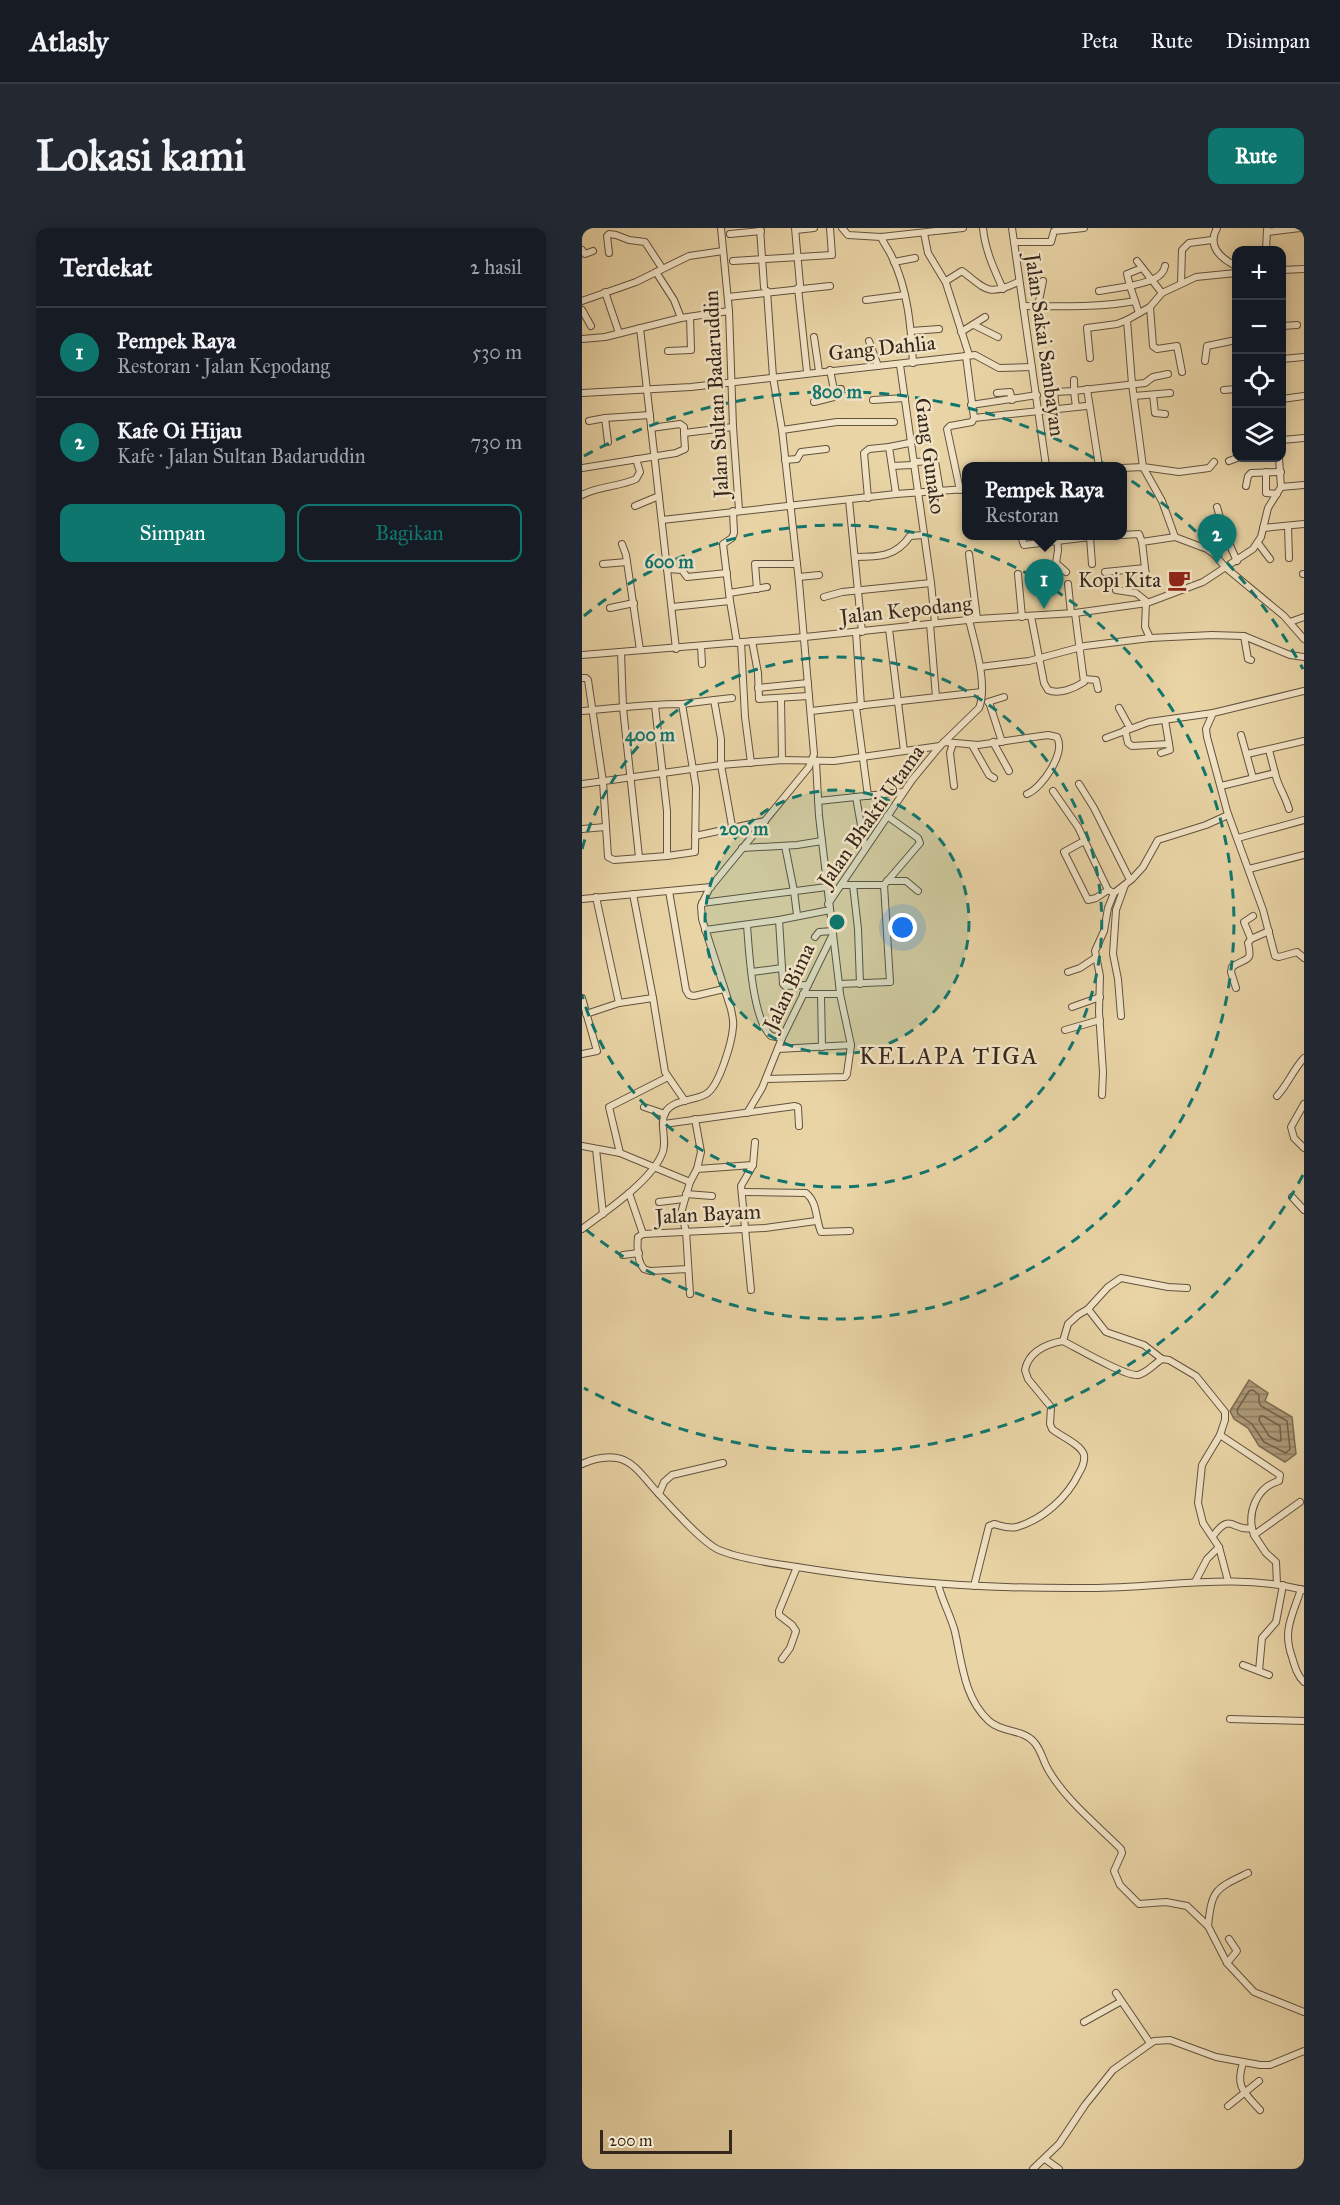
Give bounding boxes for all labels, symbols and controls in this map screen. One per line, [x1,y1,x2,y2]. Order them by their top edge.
text: Atlasly [30,24,108,59]
text: Peta [1081,28,1118,54]
text: Rute [1151,28,1193,54]
text: Disimpan [1226,28,1310,54]
button: Rute [1208,128,1304,184]
text: Lokasi kami [36,130,246,182]
map controls [1232,246,1286,462]
button: + [1232,246,1286,300]
street label: Jalan Sakai Sambayan [1019,250,1071,438]
text: Terdekat [60,251,152,283]
text: 2 hasil [470,255,522,279]
street label: Jalan Sultan Badaruddin [698,290,735,500]
button: − [1232,300,1286,354]
text: Pempek Raya [117,327,236,354]
street label: Gang Dahlia [827,329,937,367]
text: 1 [76,340,83,364]
text: 530 m [472,340,522,364]
text: Restoran · Jalan Kepodang [117,354,330,378]
button: locate [1232,354,1286,408]
text: 800 m [812,381,863,403]
street label: Gang Gunako [909,396,951,516]
button: layers [1232,408,1286,462]
text: Kafe Oi Hijau [117,417,242,444]
text: 2 [75,430,84,454]
text: 730 m [471,430,522,454]
text: Kafe · Jalan Sultan Badaruddin [117,444,366,468]
popup [962,462,1127,540]
text: Pempek Raya [985,476,1104,503]
text: Restoran [985,503,1059,527]
button: Simpan [60,504,285,562]
button: Bagikan [297,504,522,562]
pin: 2 [1198,514,1236,564]
text: 600 m [644,551,694,573]
pin: 1 [1024,560,1064,609]
place label: Kopi Kita [1078,567,1161,593]
cafe icon: Kopi Kita [1166,567,1192,593]
street label: Jalan Kepodang [837,590,973,630]
text: 400 m [625,724,676,747]
street label: Jalan Bhakti Utama [811,740,930,894]
text: 200 m [720,818,769,840]
centre of rings [827,912,847,932]
your location [888,913,917,942]
street label: Jalan Bima [757,939,821,1037]
district label: KELAPA TIGA [859,1041,1039,1071]
street label: Jalan Bayam [652,1198,762,1230]
scale bar [600,2127,732,2154]
text: 200 m [609,2131,652,2150]

